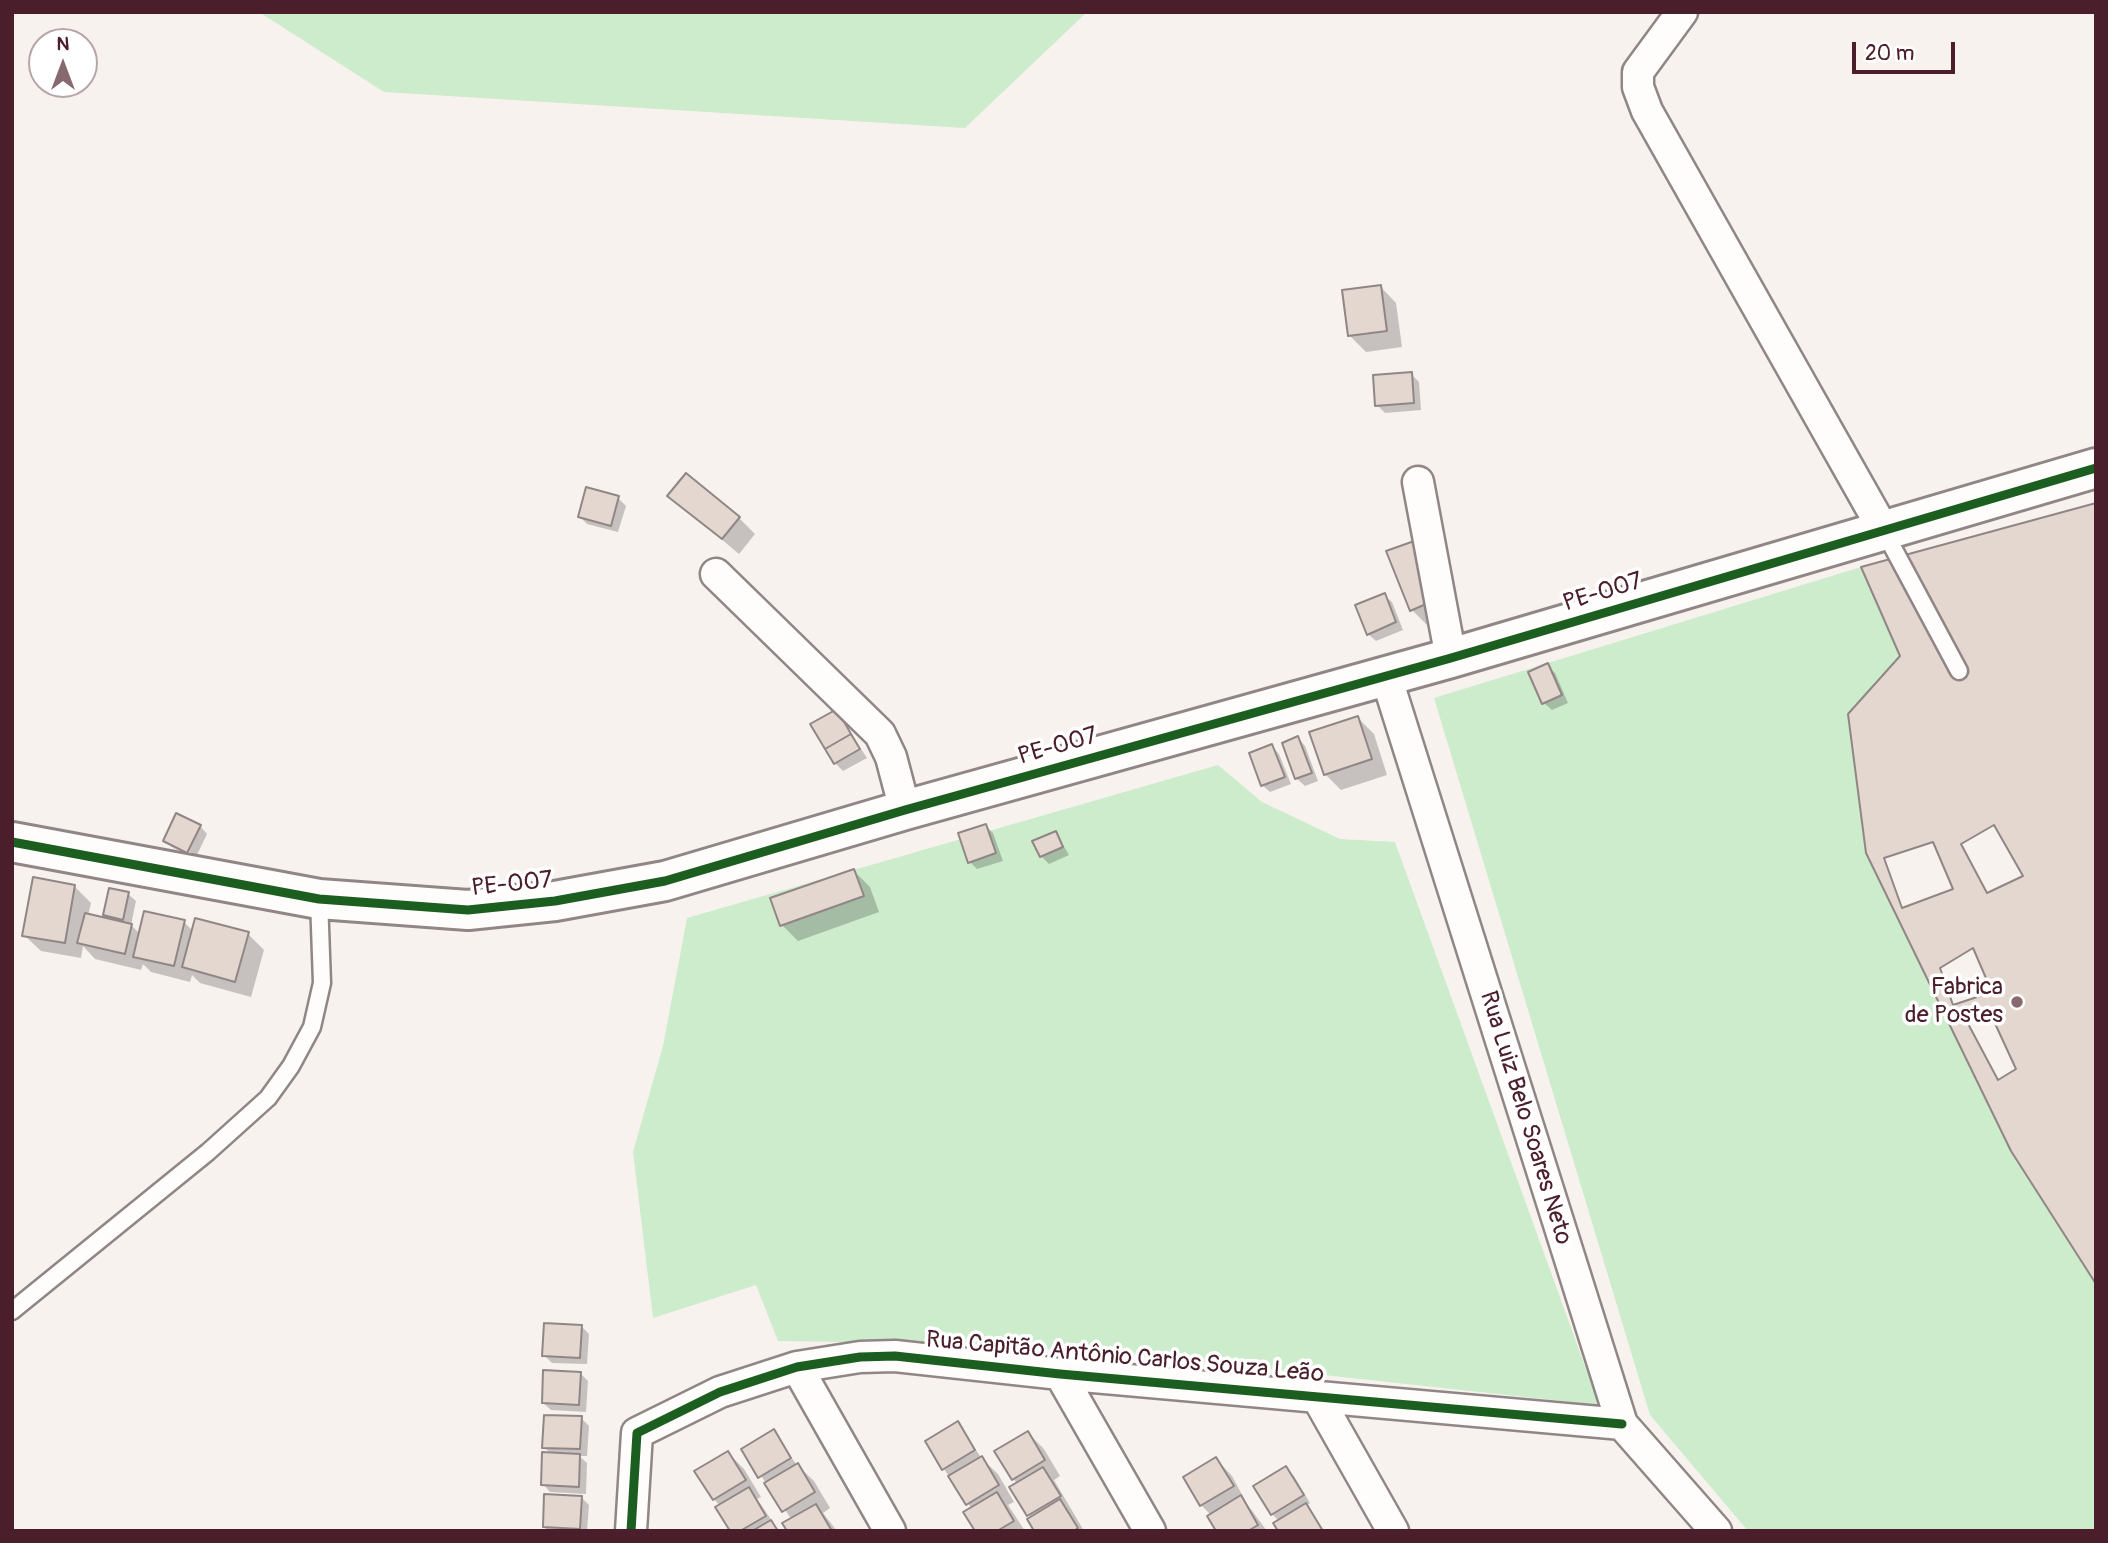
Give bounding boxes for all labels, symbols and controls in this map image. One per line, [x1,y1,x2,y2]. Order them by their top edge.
north arrow [28,28,98,98]
scale bar [1856,28,1959,72]
text: N [57,32,69,56]
text: 20 m [1865,40,1914,67]
street label: PE-007 [1560,567,1646,619]
street label: PE-007 [1015,722,1101,772]
street label: PE-007 [470,866,554,904]
place label: Fabrica de Postes [1905,974,2003,1030]
street label: Rua Luiz Belo Soares Neto [1473,988,1577,1248]
marker: Fabrica de Postes [2009,994,2025,1010]
street label: Rua Capitão Antônio Carlos Souza Leão [925,1326,1325,1390]

